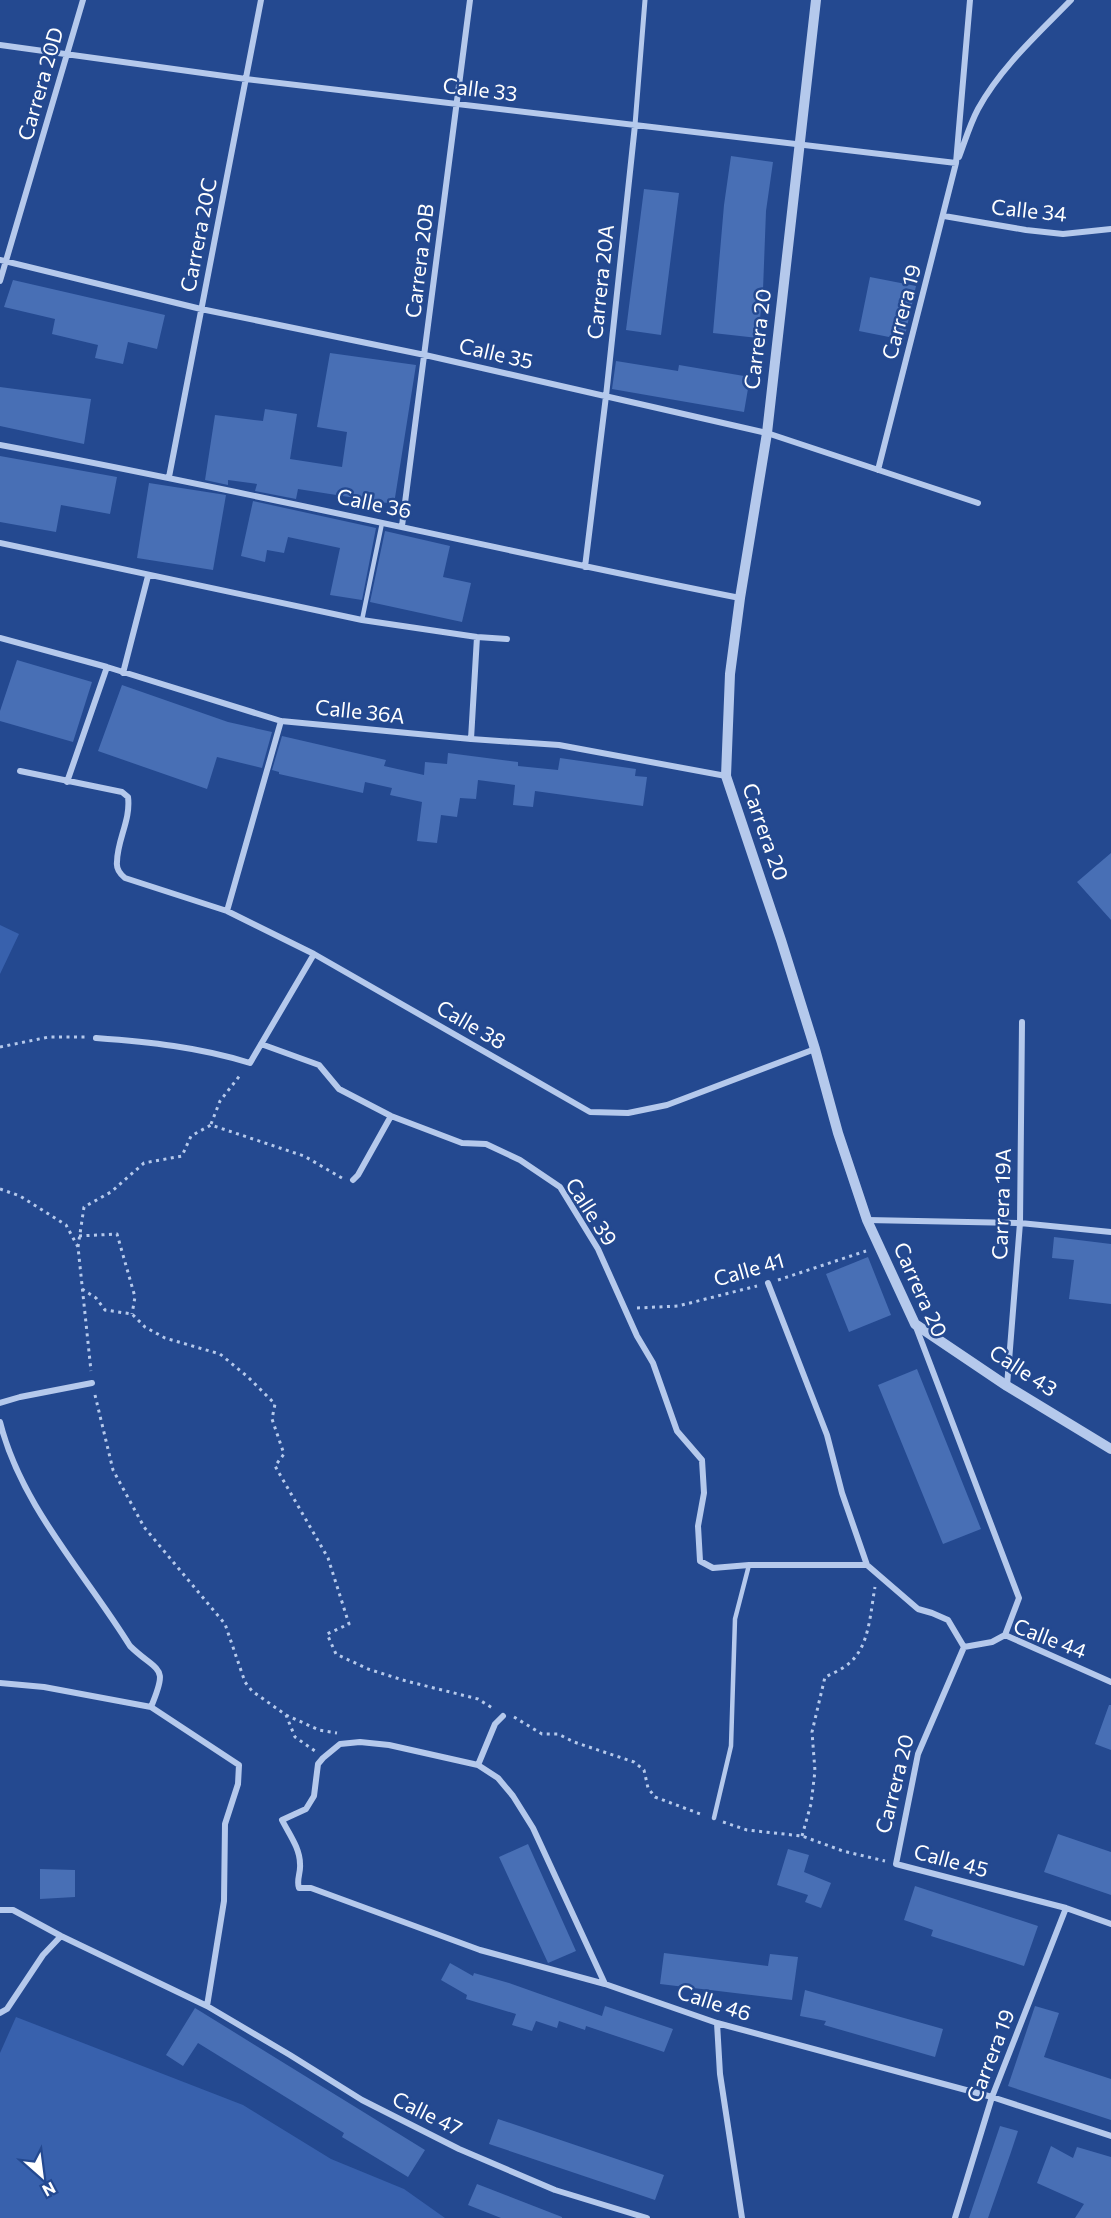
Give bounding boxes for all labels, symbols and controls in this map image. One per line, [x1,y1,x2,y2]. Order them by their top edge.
street label: Carrera 20D [11,24,68,143]
street label: Calle 33 [441,72,519,105]
street label: Carrera 20C [174,176,221,294]
street label: Calle 34 [990,193,1069,226]
street label: Carrera 20B [399,202,438,319]
street label: Carrera 20A [581,223,618,341]
street label: Carrera 19 [876,261,925,362]
street label: Carrera 20 [738,287,775,391]
street label: Calle 35 [457,332,536,373]
street label: Calle 36 [335,482,414,523]
street label: Calle 36A [314,693,406,728]
street label: Carrera 20 [738,780,795,883]
street label: Calle 38 [433,994,511,1053]
street label: Carrera 19A [986,1148,1015,1260]
street label: Calle 39 [561,1173,623,1250]
street label: Carrera 20 [889,1238,953,1341]
street label: Calle 41 [710,1247,787,1291]
street label: Calle 43 [985,1339,1062,1401]
street label: Calle 44 [1010,1612,1091,1663]
street label: Carrera 20 [869,1731,918,1836]
street label: Calle 45 [912,1838,991,1881]
street label: Calle 46 [674,1978,755,2025]
street label: Carrera 19 [960,2005,1019,2106]
street label: Calle 47 [389,2085,467,2140]
north arrow [12,2146,72,2206]
text: N [40,2178,59,2201]

